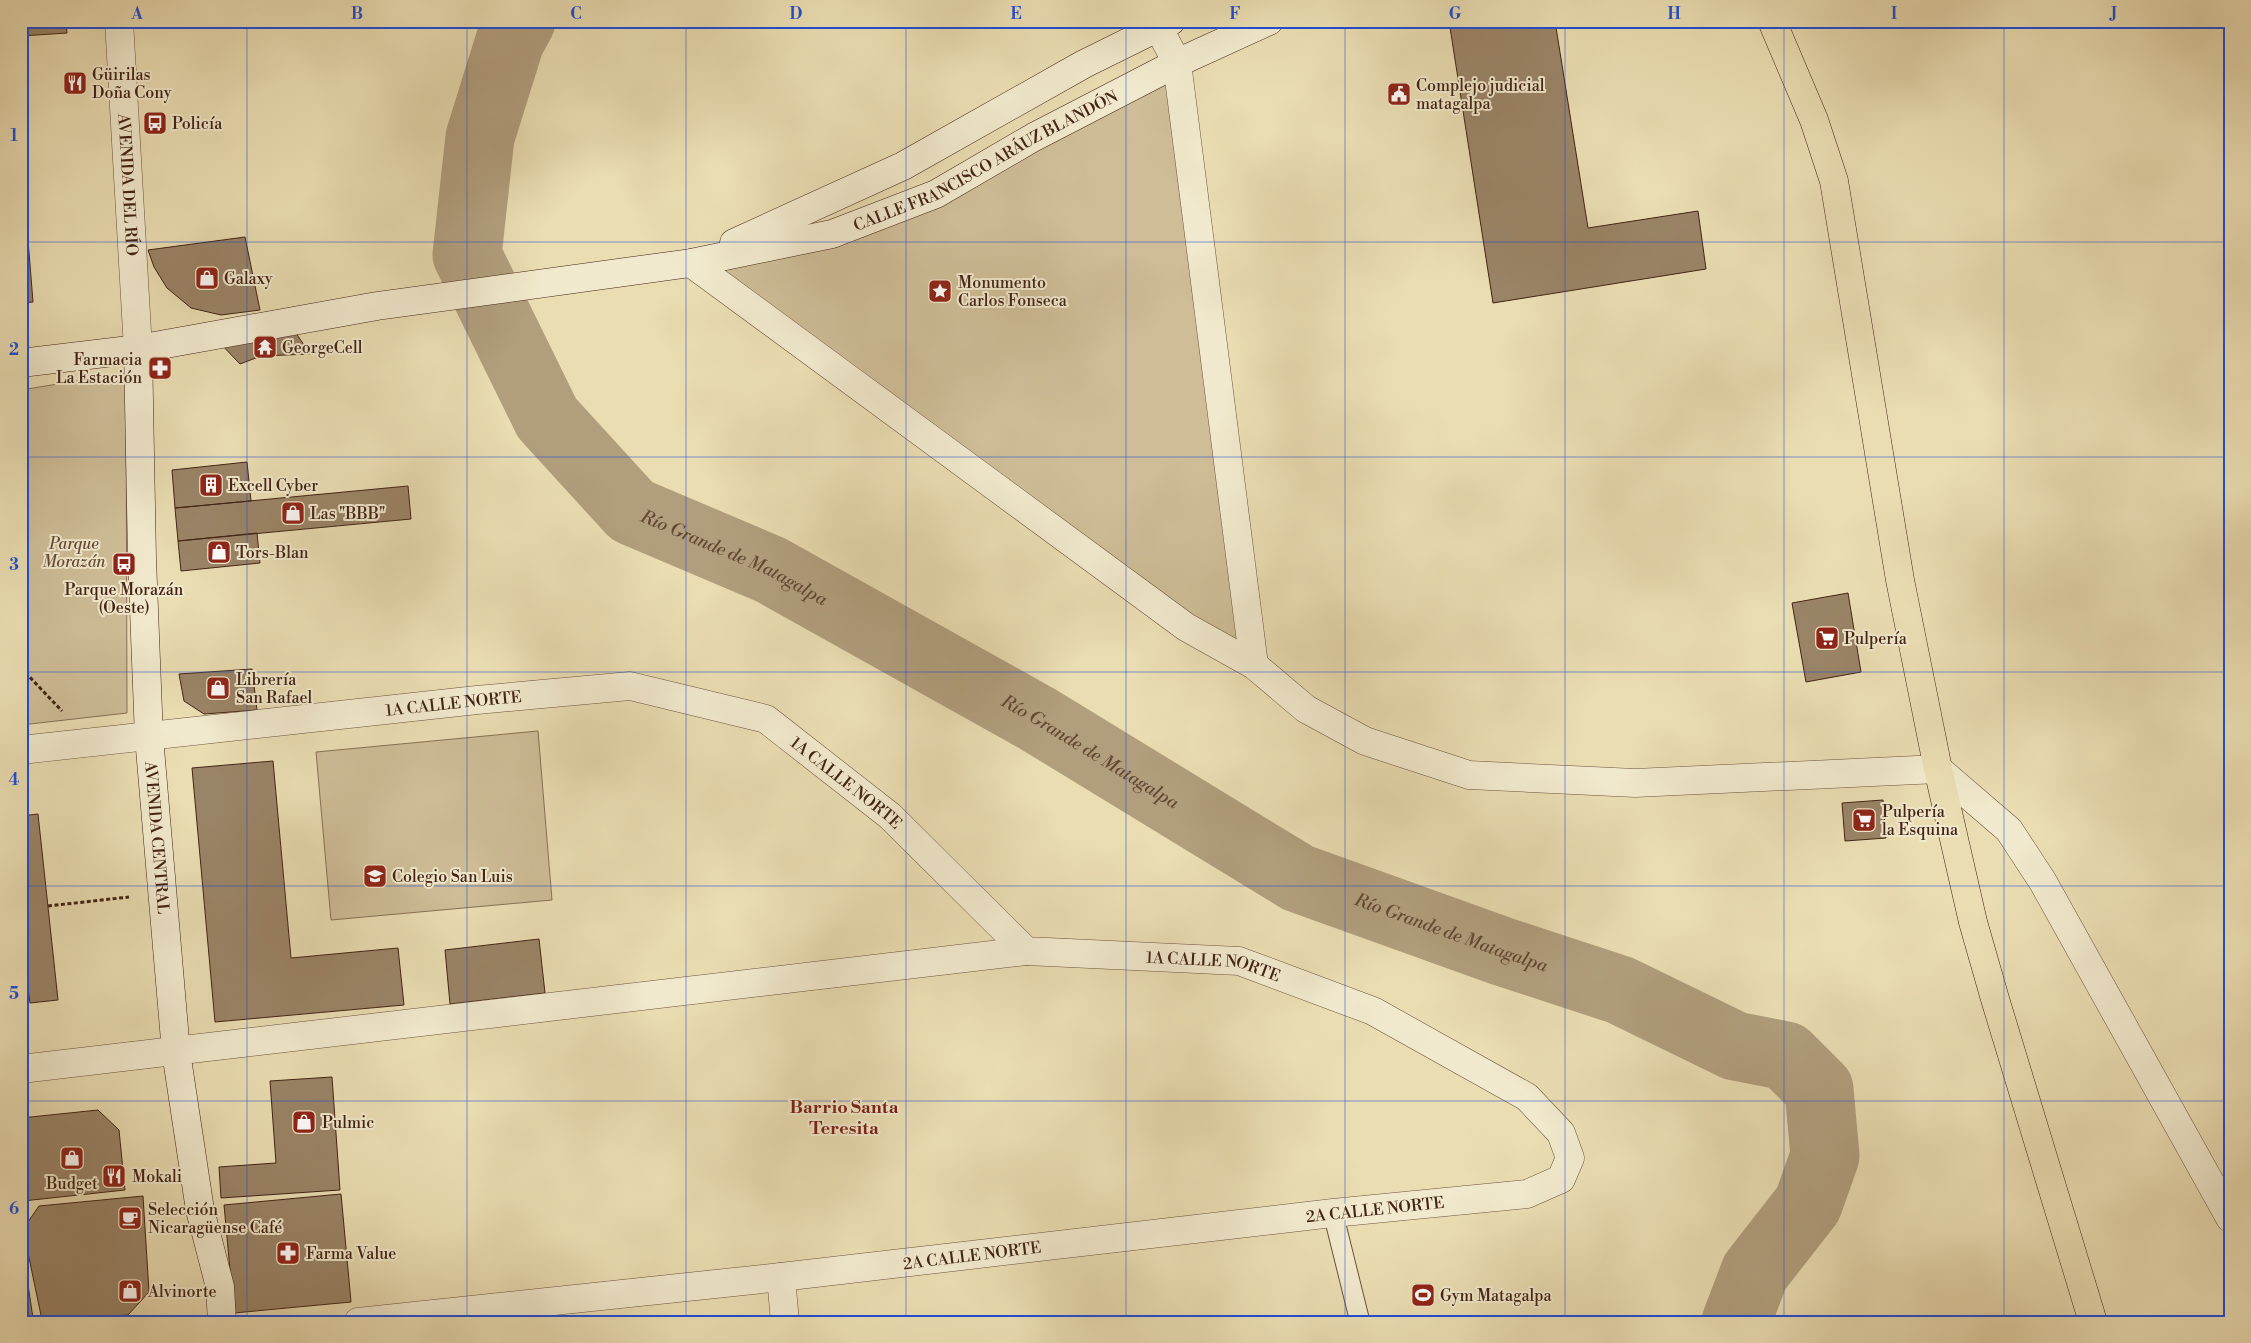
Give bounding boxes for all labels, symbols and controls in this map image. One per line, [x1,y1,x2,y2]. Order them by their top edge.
text: A [130,4,143,24]
text: B [351,4,363,24]
text: C [570,4,582,24]
text: D [790,4,803,24]
text: E [1010,4,1022,24]
text: F [1229,4,1241,24]
text: G [1449,4,1462,24]
text: H [1667,4,1681,24]
text: I [1891,4,1897,24]
text: J [2109,4,2117,24]
place label: Güirilas Doña Cony [92,65,172,103]
restaurant icon: Güirilas Doña Cony [62,70,88,96]
place label: Complejo judicial matagalpa [1416,76,1545,114]
public building icon: Complejo judicial matagalpa [1386,81,1412,107]
street label: CALLE FRANCISCO ARÁUZ BLANDÓN [851,86,1121,236]
bus stop icon: Policía [142,110,168,136]
street label: AVENIDA DEL RÍO [113,112,143,257]
place label: Policía [172,114,223,134]
text: 1 [10,126,18,146]
shop icon: Galaxy [194,265,220,291]
place label: Galaxy [224,269,273,289]
place label: Monumento Carlos Fonseca [958,273,1068,311]
place icon: Monumento Carlos Fonseca [927,278,953,304]
temple icon: GeorgeCell [252,334,278,360]
place label: GeorgeCell [282,338,363,358]
text: 2 [9,340,19,360]
place label: Farmacia La Estación [56,350,143,388]
pharmacy icon: Farmacia La Estación [147,355,173,381]
building icon: Excell Cyber [198,472,224,498]
place label: Excell Cyber [228,476,318,496]
shop icon: Las "BBB" [280,500,306,526]
place label: Las "BBB" [310,504,385,524]
water label: Río Grande de Matagalpa [636,505,832,612]
park label: Parque Morazán [42,534,107,572]
shop icon: Tors-Blan [206,539,232,565]
place label: Tors-Blan [236,543,309,563]
bus stop icon: Parque Morazán (Oeste) [111,551,137,577]
text: 3 [9,555,19,575]
place label: Parque Morazán (Oeste) [65,580,184,618]
supermarket icon: Pulpería [1814,625,1840,651]
place label: Pulpería [1844,629,1908,649]
place label: Librería San Rafael [236,670,313,708]
shop icon: Librería San Rafael [205,675,231,701]
street label: 1A CALLE NORTE [384,687,522,721]
water label: Río Grande de Matagalpa [996,689,1184,815]
street label: 1A CALLE NORTE [786,733,906,833]
street label: AVENIDA CENTRAL [140,759,173,915]
text: 4 [9,770,20,790]
place label: Pulpería la Esquina [1882,802,1959,840]
supermarket icon: Pulpería la Esquina [1851,807,1877,833]
school or university icon: Colegio San Luis [362,863,388,889]
place label: Colegio San Luis [392,867,513,887]
water label: Río Grande de Matagalpa [1351,888,1552,978]
street label: 1A CALLE NORTE [1146,948,1283,987]
text: 5 [9,984,19,1004]
district label: Barrio Santa Teresita [790,1096,899,1140]
shop icon: Pulmic [291,1109,317,1135]
place label: Pulmic [322,1113,374,1133]
shop icon: Budget [59,1145,85,1171]
restaurant icon: Mokali [101,1163,127,1189]
place label: Mokali [132,1167,182,1187]
place label: Budget [45,1174,98,1194]
street label: 2A CALLE NORTE [1305,1193,1445,1227]
text: 6 [9,1199,19,1219]
place label: Selección Nicaragüense Café [148,1200,282,1238]
cafe icon: Selección Nicaragüense Café [117,1205,143,1231]
street label: 2A CALLE NORTE [902,1238,1042,1274]
pharmacy icon: Farma Value [275,1240,301,1266]
place label: Farma Value [306,1244,396,1264]
shop icon: Alvinorte [117,1278,143,1304]
place label: Alvinorte [147,1282,217,1302]
sports icon: Gym Matagalpa [1410,1282,1436,1308]
place label: Gym Matagalpa [1440,1286,1553,1306]

